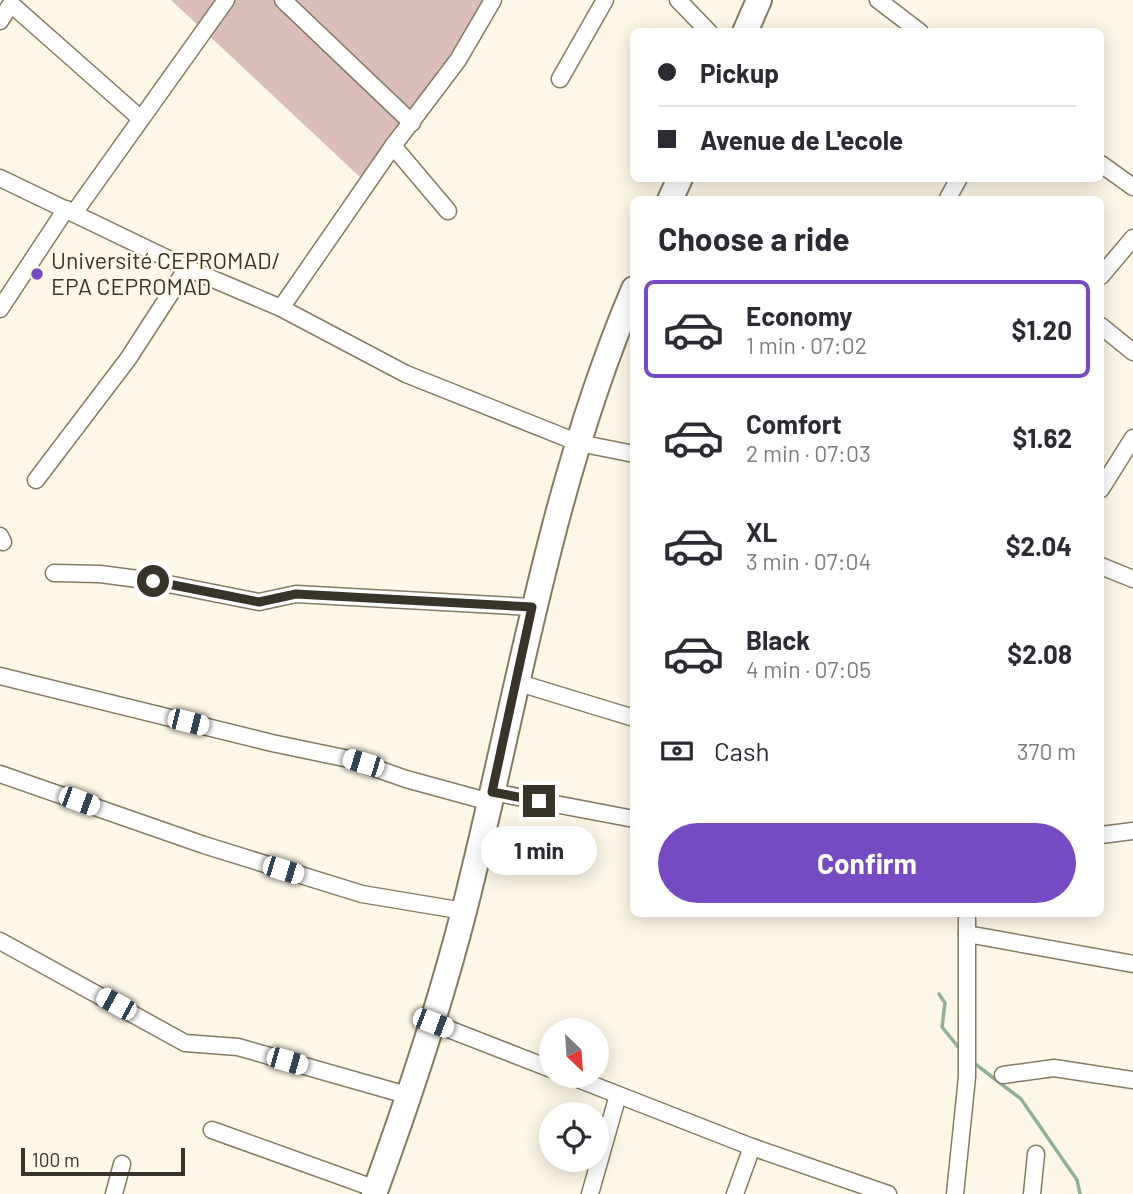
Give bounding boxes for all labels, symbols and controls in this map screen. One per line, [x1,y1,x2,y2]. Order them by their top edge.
text: Pickup [700,57,779,88]
text: Avenue de L'ecole [700,124,903,155]
text: Choose a ride [658,219,850,257]
place label: Université CEPROMAD/ EPA CEPROMAD [51,246,281,300]
marker: Université CEPROMAD/ EPA CEPROMAD [29,266,45,282]
icon: car [662,298,725,361]
text: Economy [746,300,852,331]
text: $1.20 [1012,314,1072,345]
text: 1 min · 07:02 [746,331,867,359]
icon: car [662,406,725,469]
text: Comfort [746,408,842,439]
text: $1.62 [1012,422,1072,453]
text: 2 min · 07:03 [746,439,871,467]
icon: car [662,514,725,577]
text: XL [746,516,777,547]
text: $2.04 [1006,530,1072,561]
text: 3 min · 07:04 [746,547,871,575]
route start [137,565,169,597]
icon: car [662,622,725,685]
text: Black [746,624,810,655]
text: $2.08 [1007,638,1072,669]
text: 4 min · 07:05 [746,655,871,683]
car [166,707,211,737]
icon: cash [658,732,696,770]
text: Cash [714,735,769,766]
text: 370 m [1017,737,1076,765]
car [340,747,387,779]
car [56,784,103,818]
route end [523,785,555,817]
button: Confirm [658,823,1076,903]
callout: 1 min [481,826,597,874]
text: 1 min [514,836,564,864]
car [260,854,307,886]
car [93,985,140,1023]
car [410,1006,457,1040]
north arrow [539,1018,609,1088]
map controls [539,1018,609,1172]
car [264,1045,311,1077]
button: locate [539,1102,609,1172]
scale bar [21,1145,186,1177]
text: 100 m [32,1148,80,1171]

